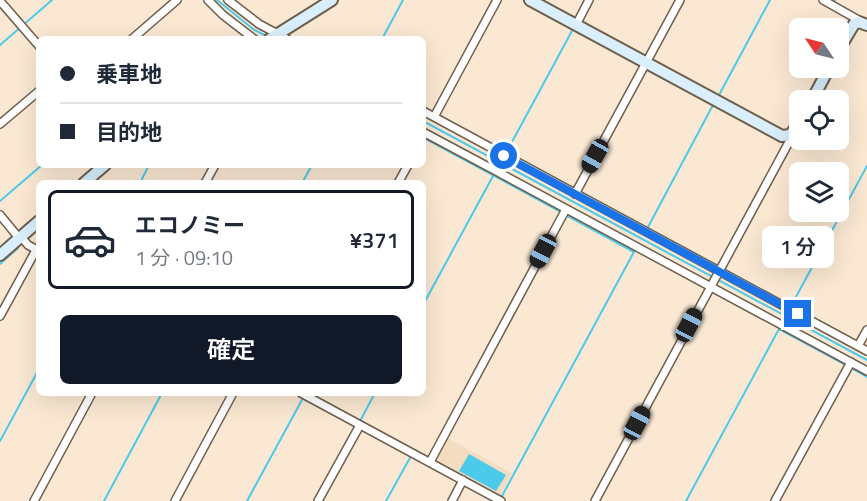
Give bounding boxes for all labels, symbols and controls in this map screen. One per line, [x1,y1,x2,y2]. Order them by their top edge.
north arrow [789,18,849,78]
map controls [789,18,849,222]
text: 乗車地 [96,57,162,91]
button: locate [789,90,849,150]
text: 目的地 [96,115,162,149]
car [578,136,612,176]
route start [490,142,517,169]
button: layers [789,162,849,222]
text: エコノミー [135,208,245,242]
icon: car [63,213,117,267]
text: ¥371 [350,223,399,257]
callout: 1 分 [762,227,834,269]
car [527,231,559,271]
text: 1 分 [780,231,816,262]
text: 1 分 · 09:10 [135,242,233,273]
route end [784,300,811,327]
car [673,305,705,345]
button: 確定 [60,315,402,384]
car [621,403,653,443]

